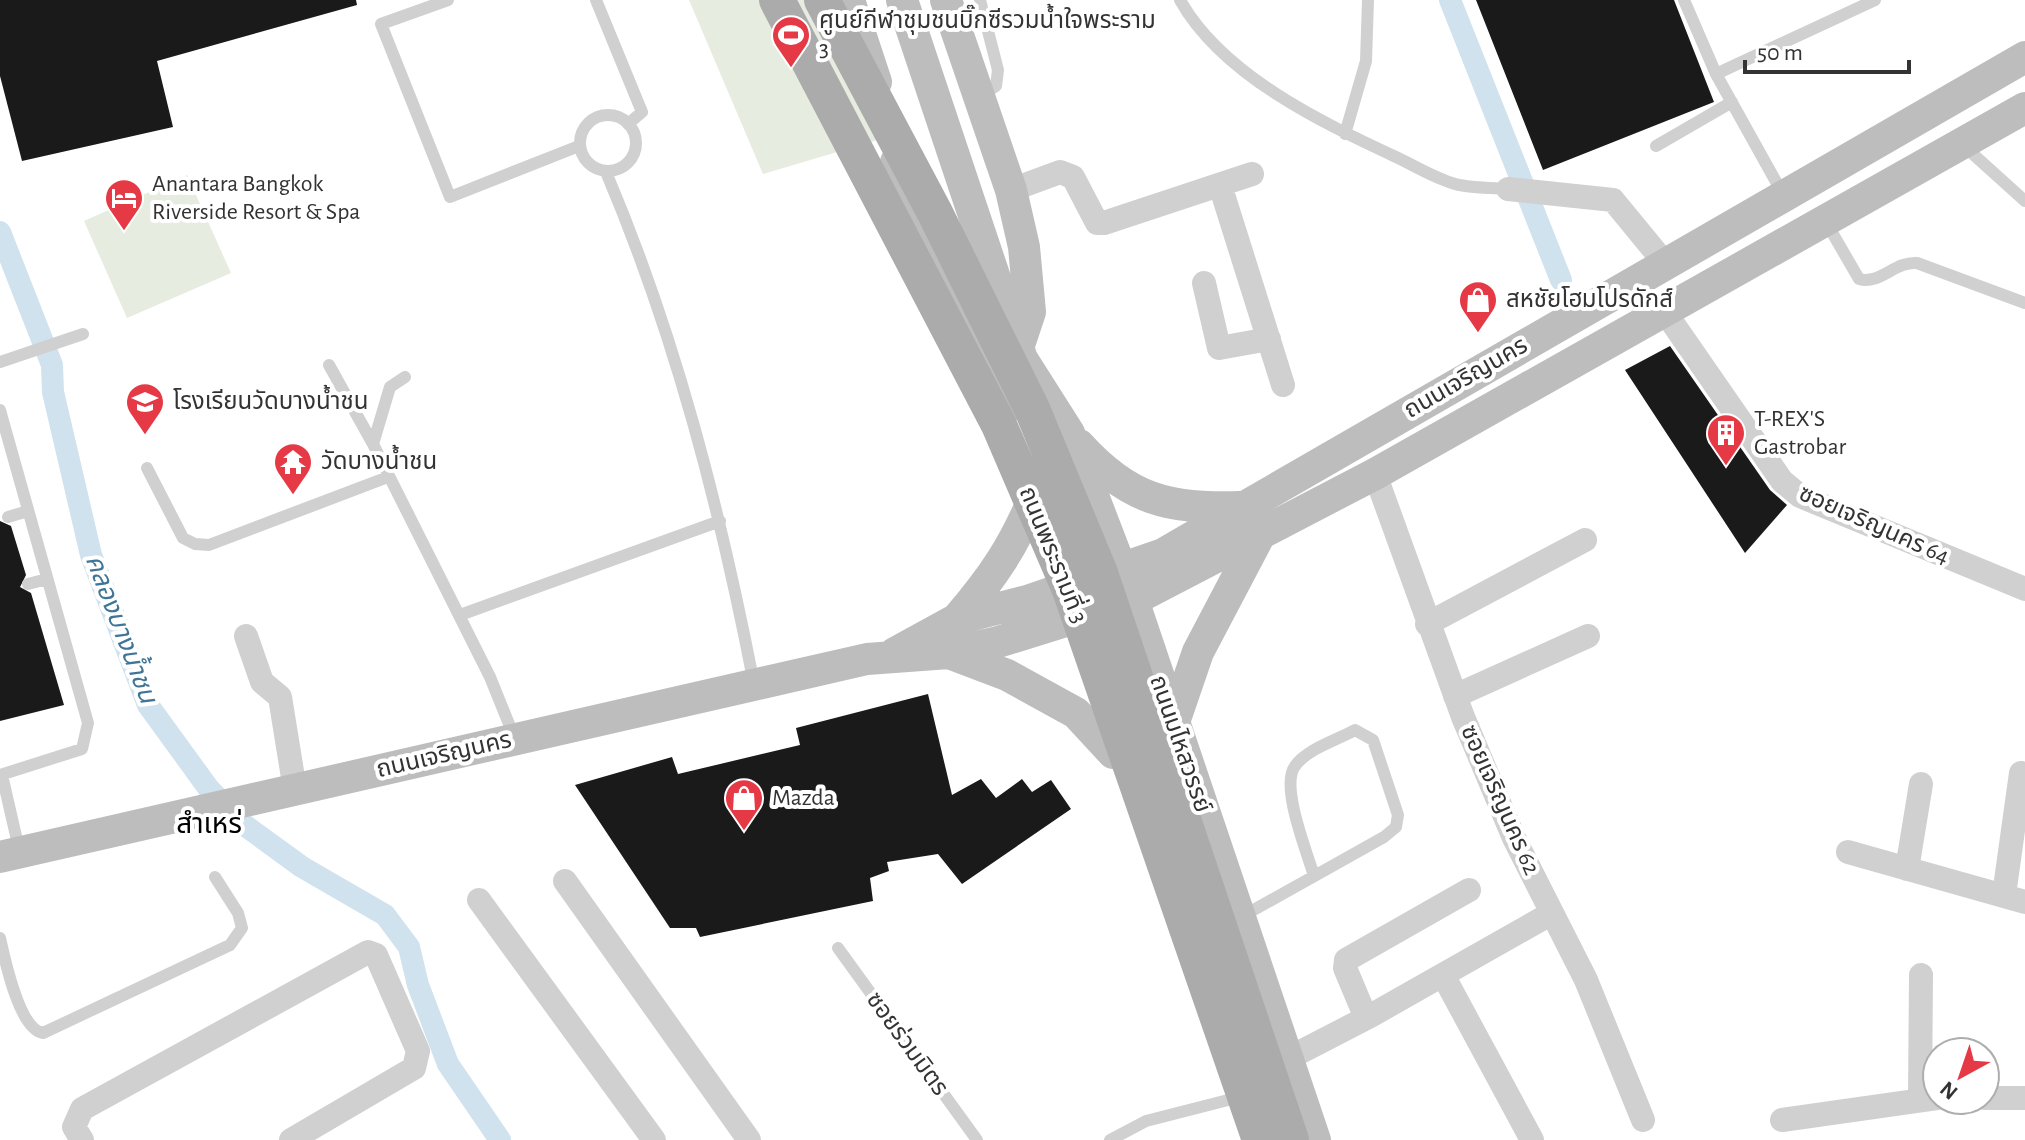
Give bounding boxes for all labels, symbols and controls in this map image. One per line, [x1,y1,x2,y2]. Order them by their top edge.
place label: ศูนย์กีฬาชุมชนบิ๊กซีรวมน้ำใจพระราม 3 [819,3,1156,61]
sports icon: ศูนย์กีฬาชุมชนบิ๊กซีรวมน้ำใจพระราม 3 [770,14,812,69]
scale bar [1745,24,1909,74]
text: 50 m [1757,41,1803,65]
place label: Anantara Bangkok Riverside Resort & Spa [152,172,360,224]
hotel icon: Anantara Bangkok Riverside Resort & Spa [103,177,145,232]
shop icon: สหชัยโฮมโปรดักส์ [1457,279,1499,334]
place label: สหชัยโฮมโปรดักส์ [1506,286,1673,312]
street label: ถนนเจริญนคร [1400,333,1532,423]
school or university icon: โรงเรียนวัดบางน้ำชน [124,381,166,436]
place label: โรงเรียนวัดบางน้ำชน [173,384,368,414]
place label: T-REX'S Gastrobar [1754,407,1846,459]
building icon: T-REX'S Gastrobar [1705,412,1747,467]
temple icon: วัดบางน้ำชน [272,441,314,496]
place label: วัดบางน้ำชน [321,444,437,474]
street label: ถนนพระรามที่ 3 [1015,481,1097,627]
street label: ซอยเจริญนคร 64 [1795,481,1953,569]
water label: คลองบางน้ำชน [81,549,168,709]
street label: ถนนมไหสวรรย์ [1145,672,1217,816]
street label: ซอยเจริญนคร 62 [1456,721,1544,879]
street label: ถนนเจริญนคร [374,728,514,782]
shop icon: Mazda [723,777,765,832]
place label: Mazda [772,786,835,810]
district label: สำเหร่ [176,808,242,839]
street label: ซอยร่วมมิตร [862,986,955,1100]
north arrow [1921,1036,2001,1116]
text: N [1936,1077,1962,1104]

